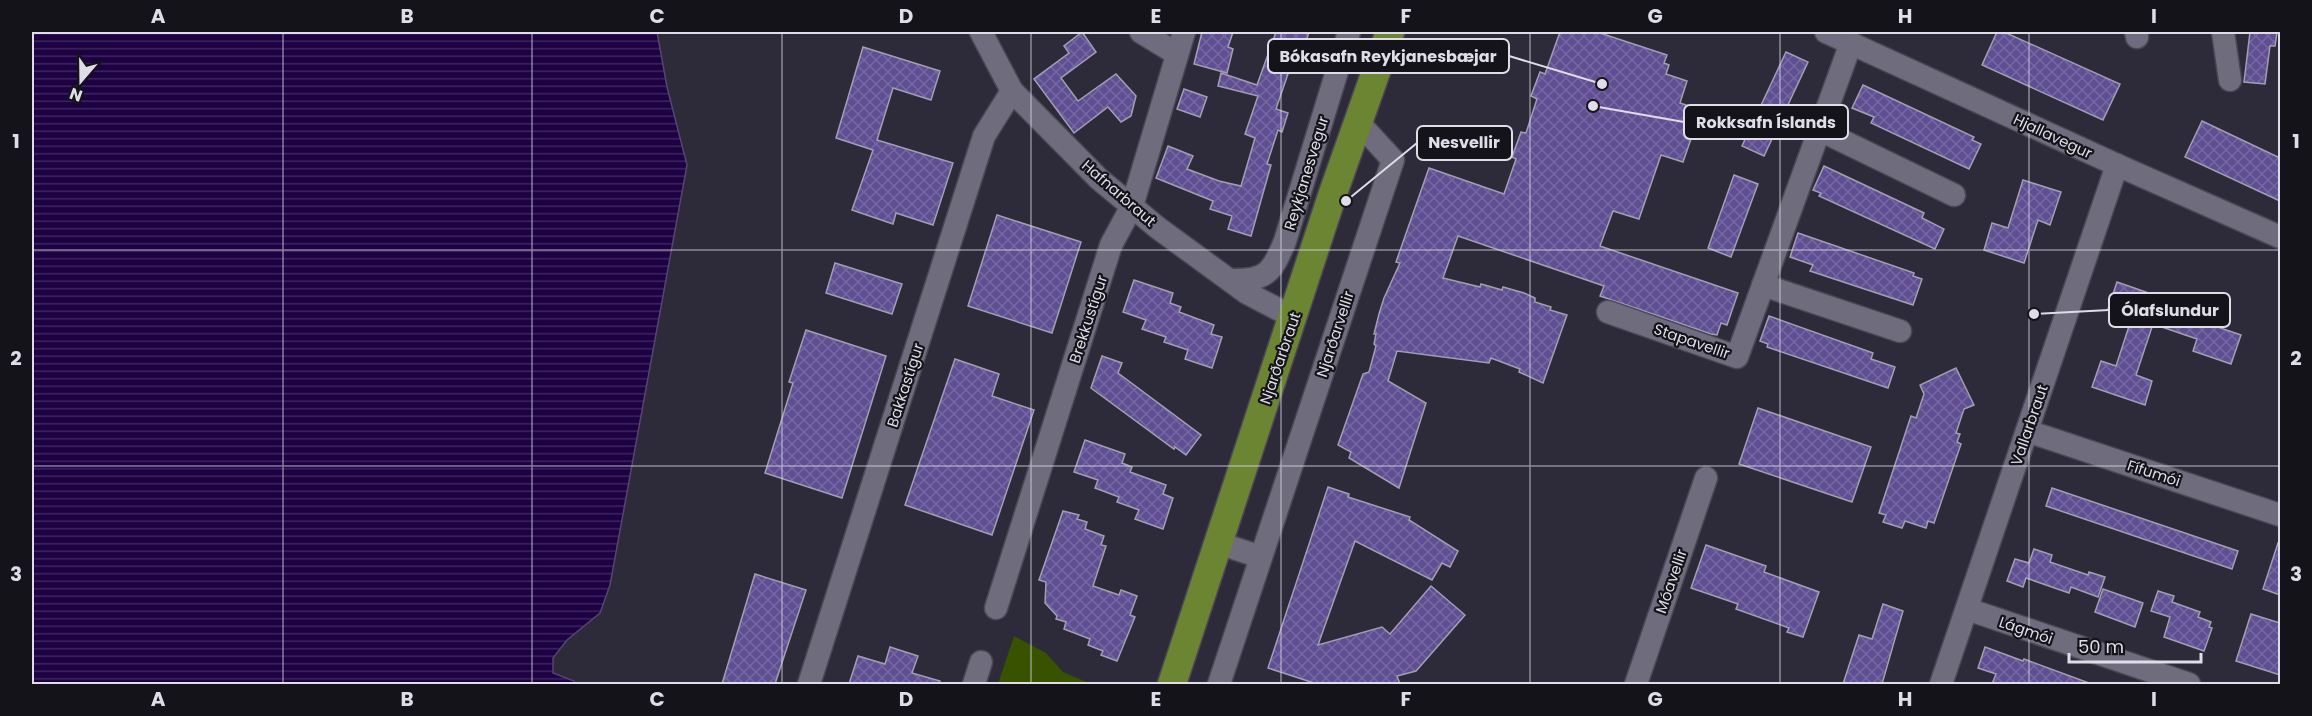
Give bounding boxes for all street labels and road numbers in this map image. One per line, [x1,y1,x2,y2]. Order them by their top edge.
street label: Hjallavegur [2010,109,2096,164]
street label: Reykjanesvegur [1279,113,1333,233]
street label: Hafnarbraut [1077,155,1161,231]
street label: Brekkustígur [1064,272,1112,366]
street label: Njarðarvellir [1311,288,1359,380]
street label: Njarðarbraut [1254,309,1306,407]
street label: Stapavellir [1651,318,1733,364]
street label: Bakkastígur [882,340,929,430]
street label: Vallarbraut [2005,382,2053,468]
street label: Fífumói [2125,455,2183,491]
street label: Móavellir [1650,546,1692,616]
street label: Lágmói [1996,611,2056,649]

